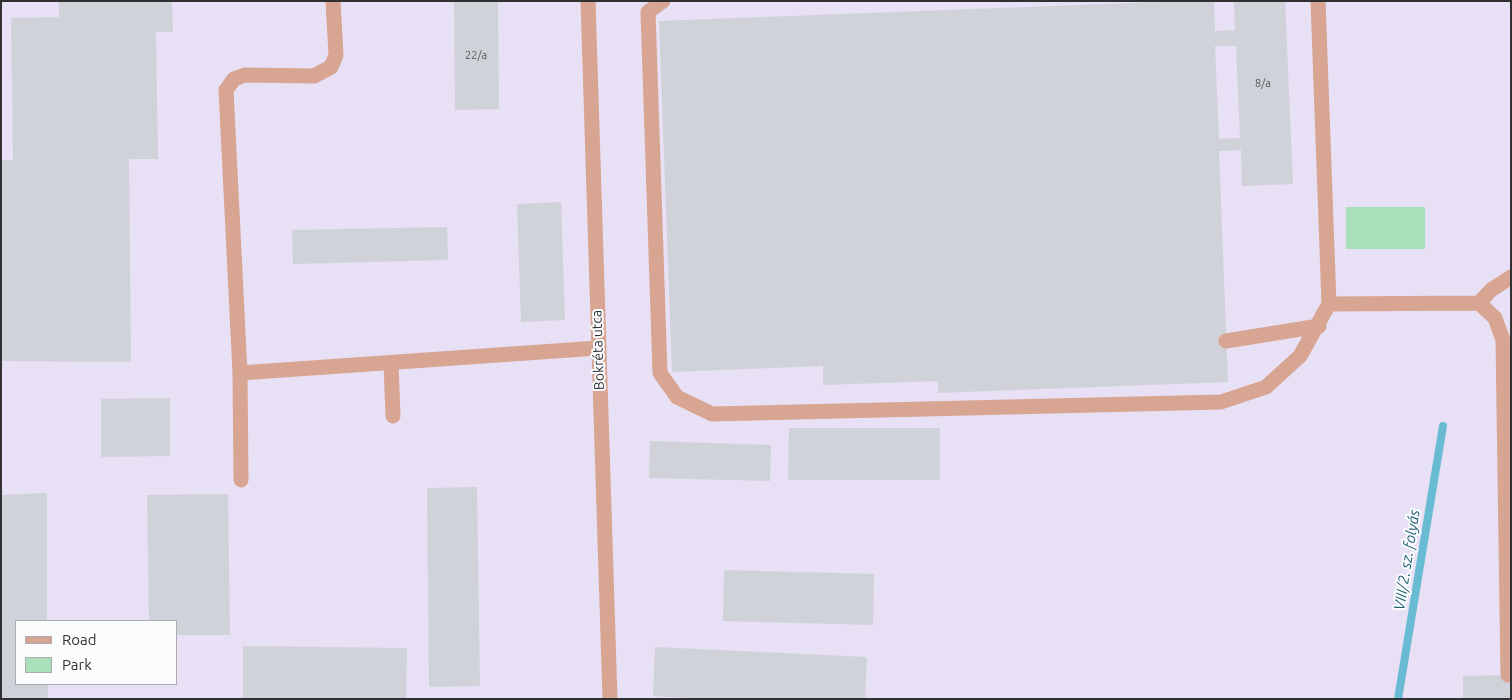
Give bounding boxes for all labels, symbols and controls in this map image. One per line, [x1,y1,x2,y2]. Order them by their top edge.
house number: 22/a [465,48,487,62]
house number: 8/a [1255,76,1271,90]
street label: Bokréta utca [588,310,608,390]
water label: VIII/2. sz. folyás [1390,508,1424,612]
legend [15,620,178,685]
text: Road [62,631,97,648]
text: Park [62,656,92,673]

